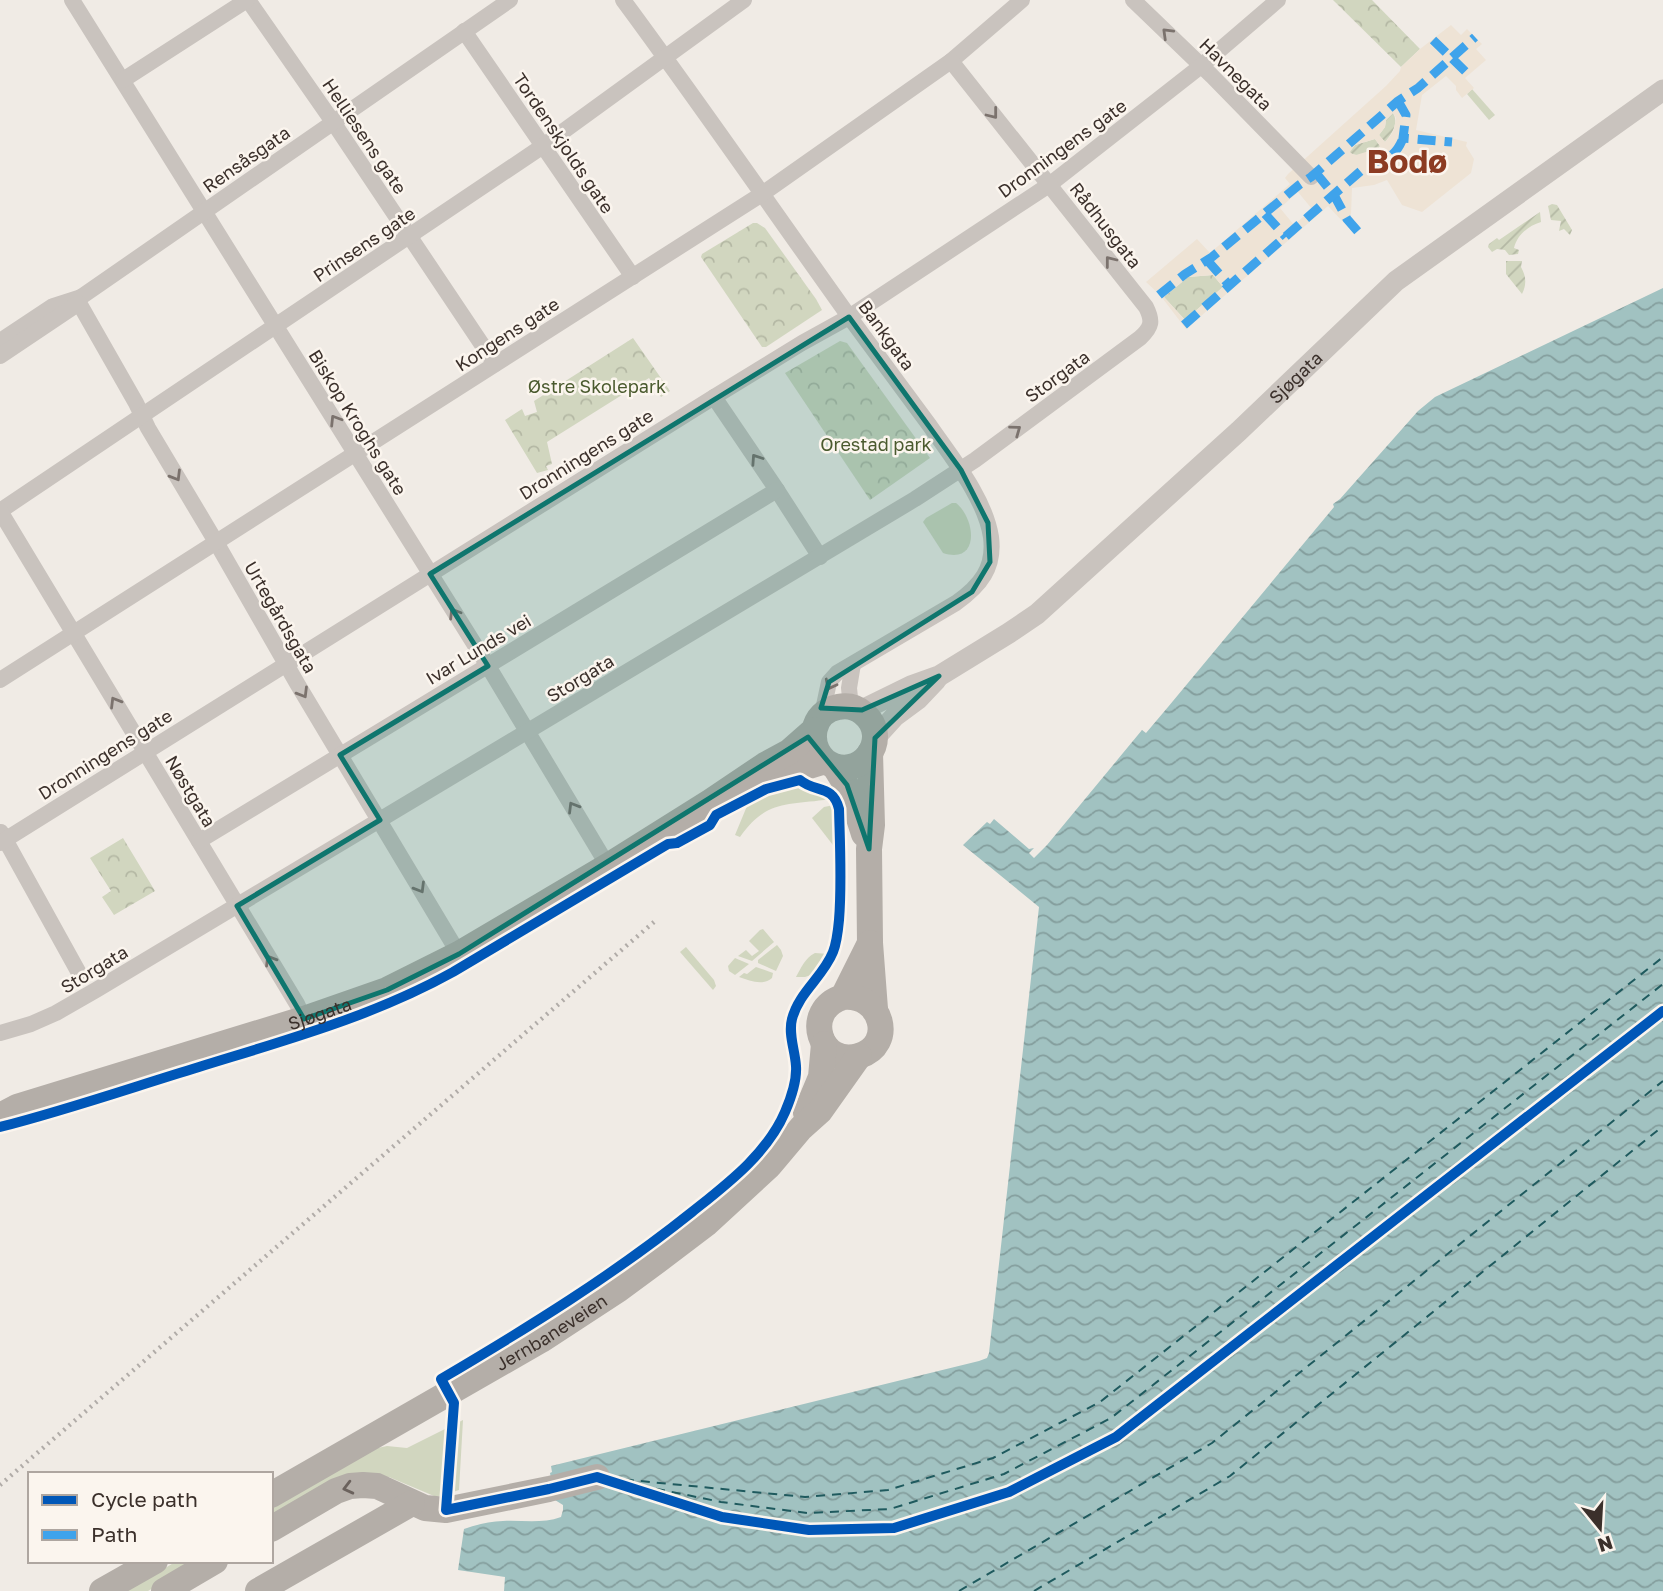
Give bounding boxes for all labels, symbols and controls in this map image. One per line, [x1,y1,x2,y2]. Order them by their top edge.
one-way arrow [1162,28,1175,41]
street label: Havnegata [1195,33,1277,115]
street label: Tordenskjolds gate [509,69,619,217]
street label: Helliesens gate [318,74,412,198]
street label: Dronningens gate [993,94,1131,202]
one-way arrow [985,107,998,119]
street label: Rensåsgata [198,121,294,197]
district label: Bodø [1367,142,1447,180]
street label: Rådhusgata [1066,178,1146,272]
street label: Prinsens gate [309,202,419,286]
one-way arrow [1106,257,1119,269]
street label: Kongens gate [451,292,563,376]
street label: Bankgata [854,296,920,374]
street label: Biskop Kroghs gate [304,345,412,499]
street label: Storgata [1020,345,1094,407]
street label: Sjøgata [1264,347,1327,408]
park label: Østre Skolepark [528,375,666,397]
street label: Dronningens gate [515,404,657,504]
one-way arrow [330,414,343,427]
one-way arrow [1008,426,1021,438]
park label: Orestad park [820,433,932,455]
one-way arrow [752,454,764,467]
one-way arrow [168,468,181,481]
street label: Urtegårdsgata [240,557,322,677]
one-way arrow [450,608,463,621]
street label: Ivar Lunds vei [421,609,535,689]
street label: Storgata [542,649,618,707]
one-way arrow [825,677,839,690]
one-way arrow [295,686,308,699]
one-way arrow [111,696,124,709]
street label: Dronningens gate [34,704,176,804]
street label: Nøstgata [161,751,221,831]
one-way arrow [568,802,581,815]
one-way arrow [412,881,425,894]
street label: Storgata [56,940,132,998]
one-way arrow [265,955,278,968]
street label: Sjøgata [285,992,354,1034]
street label: Jernbaneveien [491,1289,611,1375]
legend [28,1472,273,1563]
one-way arrow [342,1480,354,1494]
text: Cycle path [91,1486,198,1512]
north arrow [1565,1493,1635,1563]
text: Path [91,1521,138,1547]
text: N [1595,1531,1616,1558]

